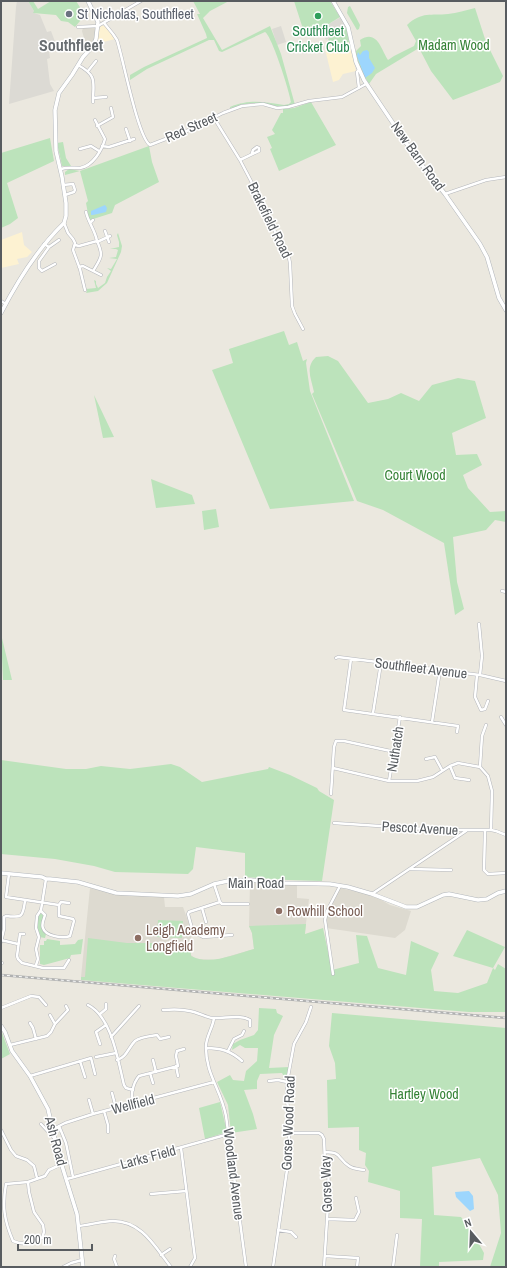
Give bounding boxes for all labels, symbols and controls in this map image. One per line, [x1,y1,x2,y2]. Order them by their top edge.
place label: St Nicholas, Southfleet [77,5,194,23]
marker: St Nicholas, Southfleet [64,9,74,19]
marker: Southfleet Cricket Club [313,11,323,21]
place label: Southfleet Cricket Club [286,22,350,56]
district label: Southfleet [39,34,104,56]
park label: Madam Wood [418,36,490,54]
street label: Red Street [162,108,220,146]
street label: New Barn Road [387,118,449,194]
street label: Brakefield Road [244,179,296,261]
park label: Court Wood [384,466,446,484]
street label: Southfleet Avenue [374,653,468,683]
street label: Nuthatch [383,725,407,773]
street label: Pescot Avenue [381,817,459,839]
street label: Main Road [228,874,284,892]
place label: Rowhill School [287,902,363,920]
marker: Rowhill School [274,906,284,916]
place label: Leigh Academy Longfield [146,921,225,955]
marker: Leigh Academy Longfield [133,933,143,943]
street label: Gorse Wood Road [277,1075,299,1171]
park label: Hartley Wood [389,1085,459,1103]
street label: Wellfield [110,1090,156,1118]
street label: Ash Road [41,1113,71,1168]
street label: Woodland Avenue [219,1127,249,1221]
street label: Larks Field [118,1141,178,1173]
street label: Gorse Way [316,1155,336,1213]
north arrow [451,1212,491,1252]
text: N [462,1215,473,1230]
scale bar [18,1226,92,1252]
text: 200 m [24,1232,51,1248]

